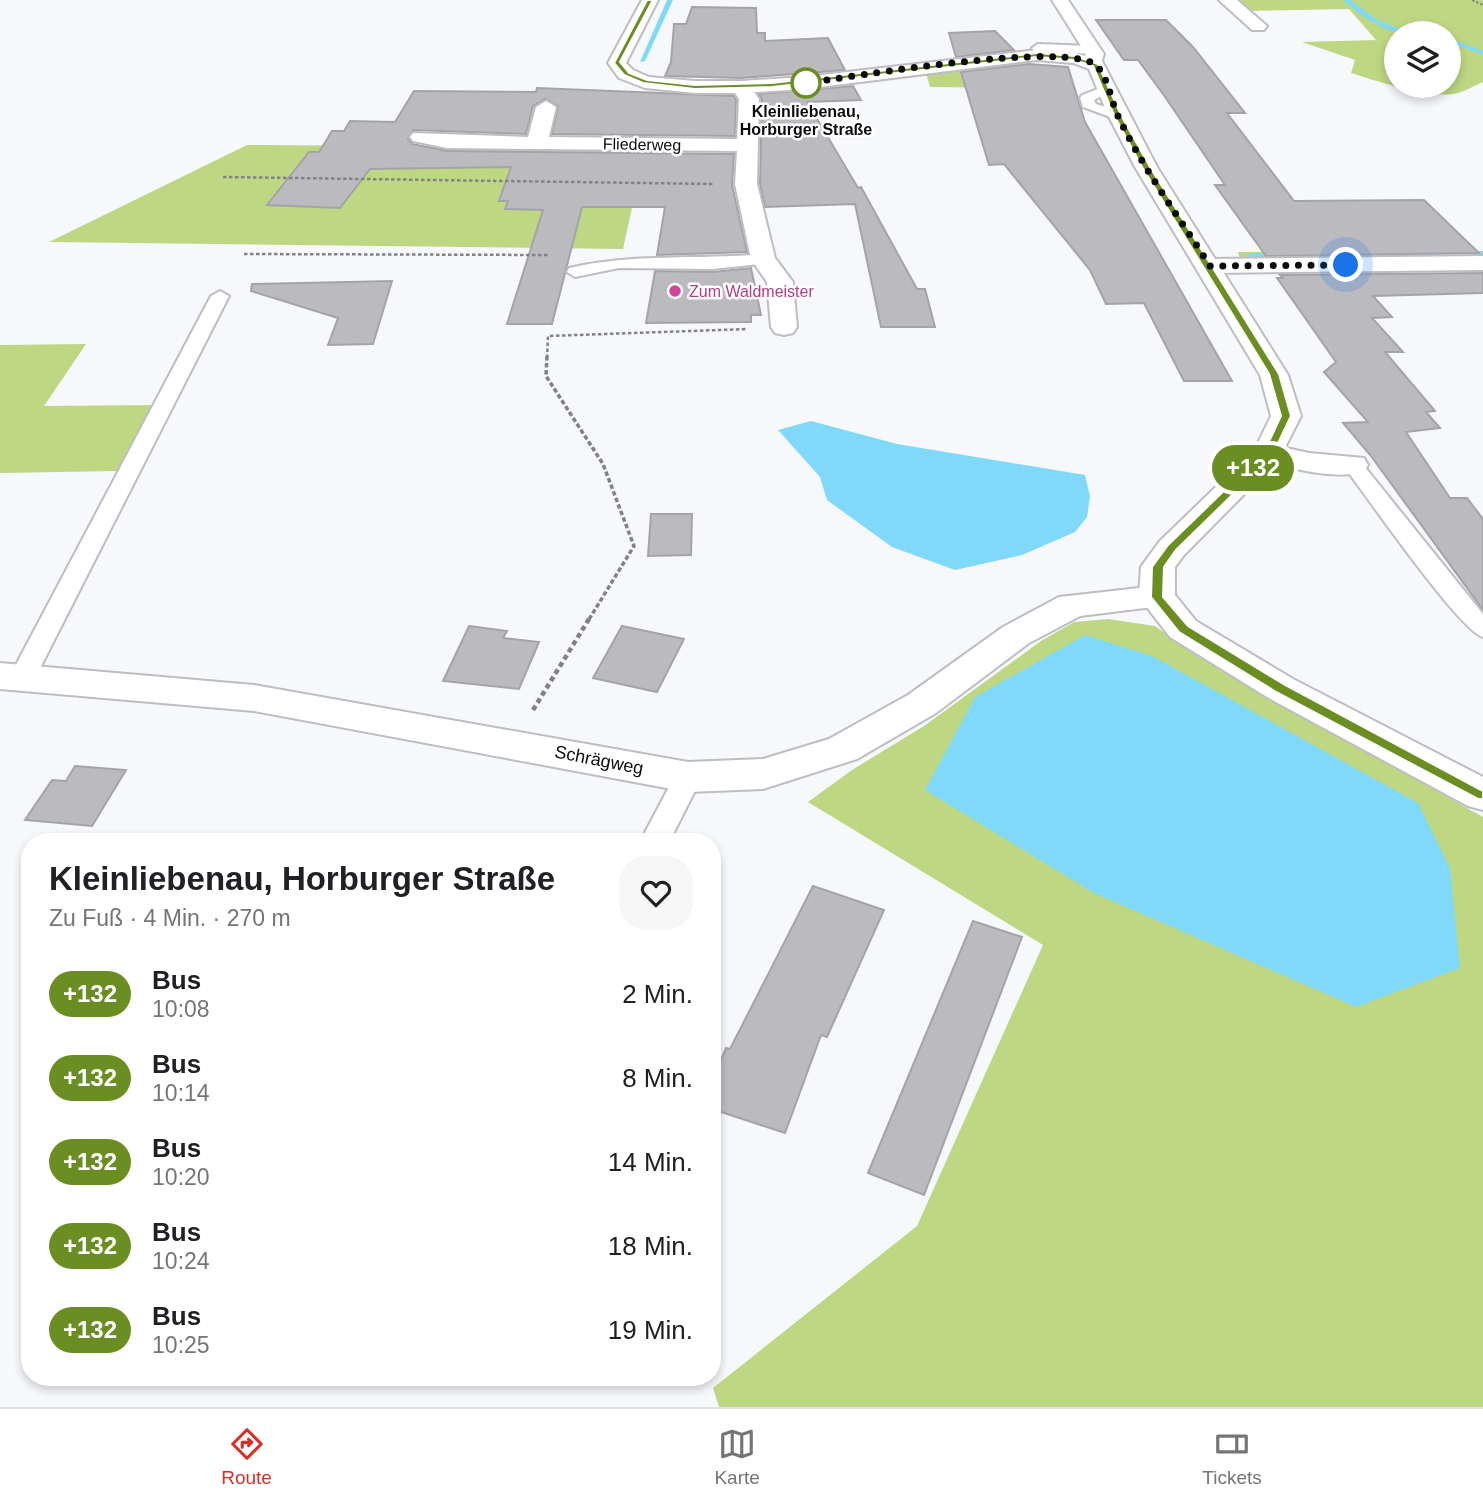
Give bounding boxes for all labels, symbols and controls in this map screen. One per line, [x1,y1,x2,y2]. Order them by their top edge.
map controls [1384,21,1461,98]
button: layers [1384,21,1461,98]
marker: Kleinliebenau, Horburger Straße [791,68,821,98]
place label: Kleinliebenau, Horburger Straße [740,103,872,138]
street label: Fliederweg [603,135,681,154]
your location [1328,247,1363,282]
marker: Zum Waldmeister [667,283,683,299]
place label: Zum Waldmeister [689,283,814,300]
line badge: +132 [1204,445,1302,491]
text: +132 [1226,454,1280,481]
street label: Schrägweg [553,742,645,778]
button: heart [619,856,693,930]
text: Kleinliebenau, Horburger Straße [49,860,555,897]
text: Zu Fuß · 4 Min. · 270 m [49,905,291,931]
text: Bus [152,965,201,995]
text: 2 Min. [622,979,693,1009]
text: +132 [63,980,117,1007]
text: 10:08 [152,996,210,1022]
text: Bus [152,1049,201,1079]
text: 8 Min. [622,1063,693,1093]
text: +132 [63,1064,117,1091]
text: 10:14 [152,1080,210,1106]
text: Bus [152,1133,201,1163]
text: 14 Min. [608,1147,693,1177]
text: +132 [63,1148,117,1175]
text: 10:20 [152,1164,210,1190]
text: Bus [152,1217,201,1247]
text: 18 Min. [608,1231,693,1261]
text: +132 [63,1232,117,1259]
text: 10:24 [152,1248,210,1274]
text: Bus [152,1301,201,1331]
text: 19 Min. [608,1315,693,1345]
text: +132 [63,1316,117,1343]
text: 10:25 [152,1332,210,1358]
tab: Route [221,1425,272,1489]
tab: Karte [714,1425,760,1489]
tab: Tickets [1202,1425,1262,1489]

